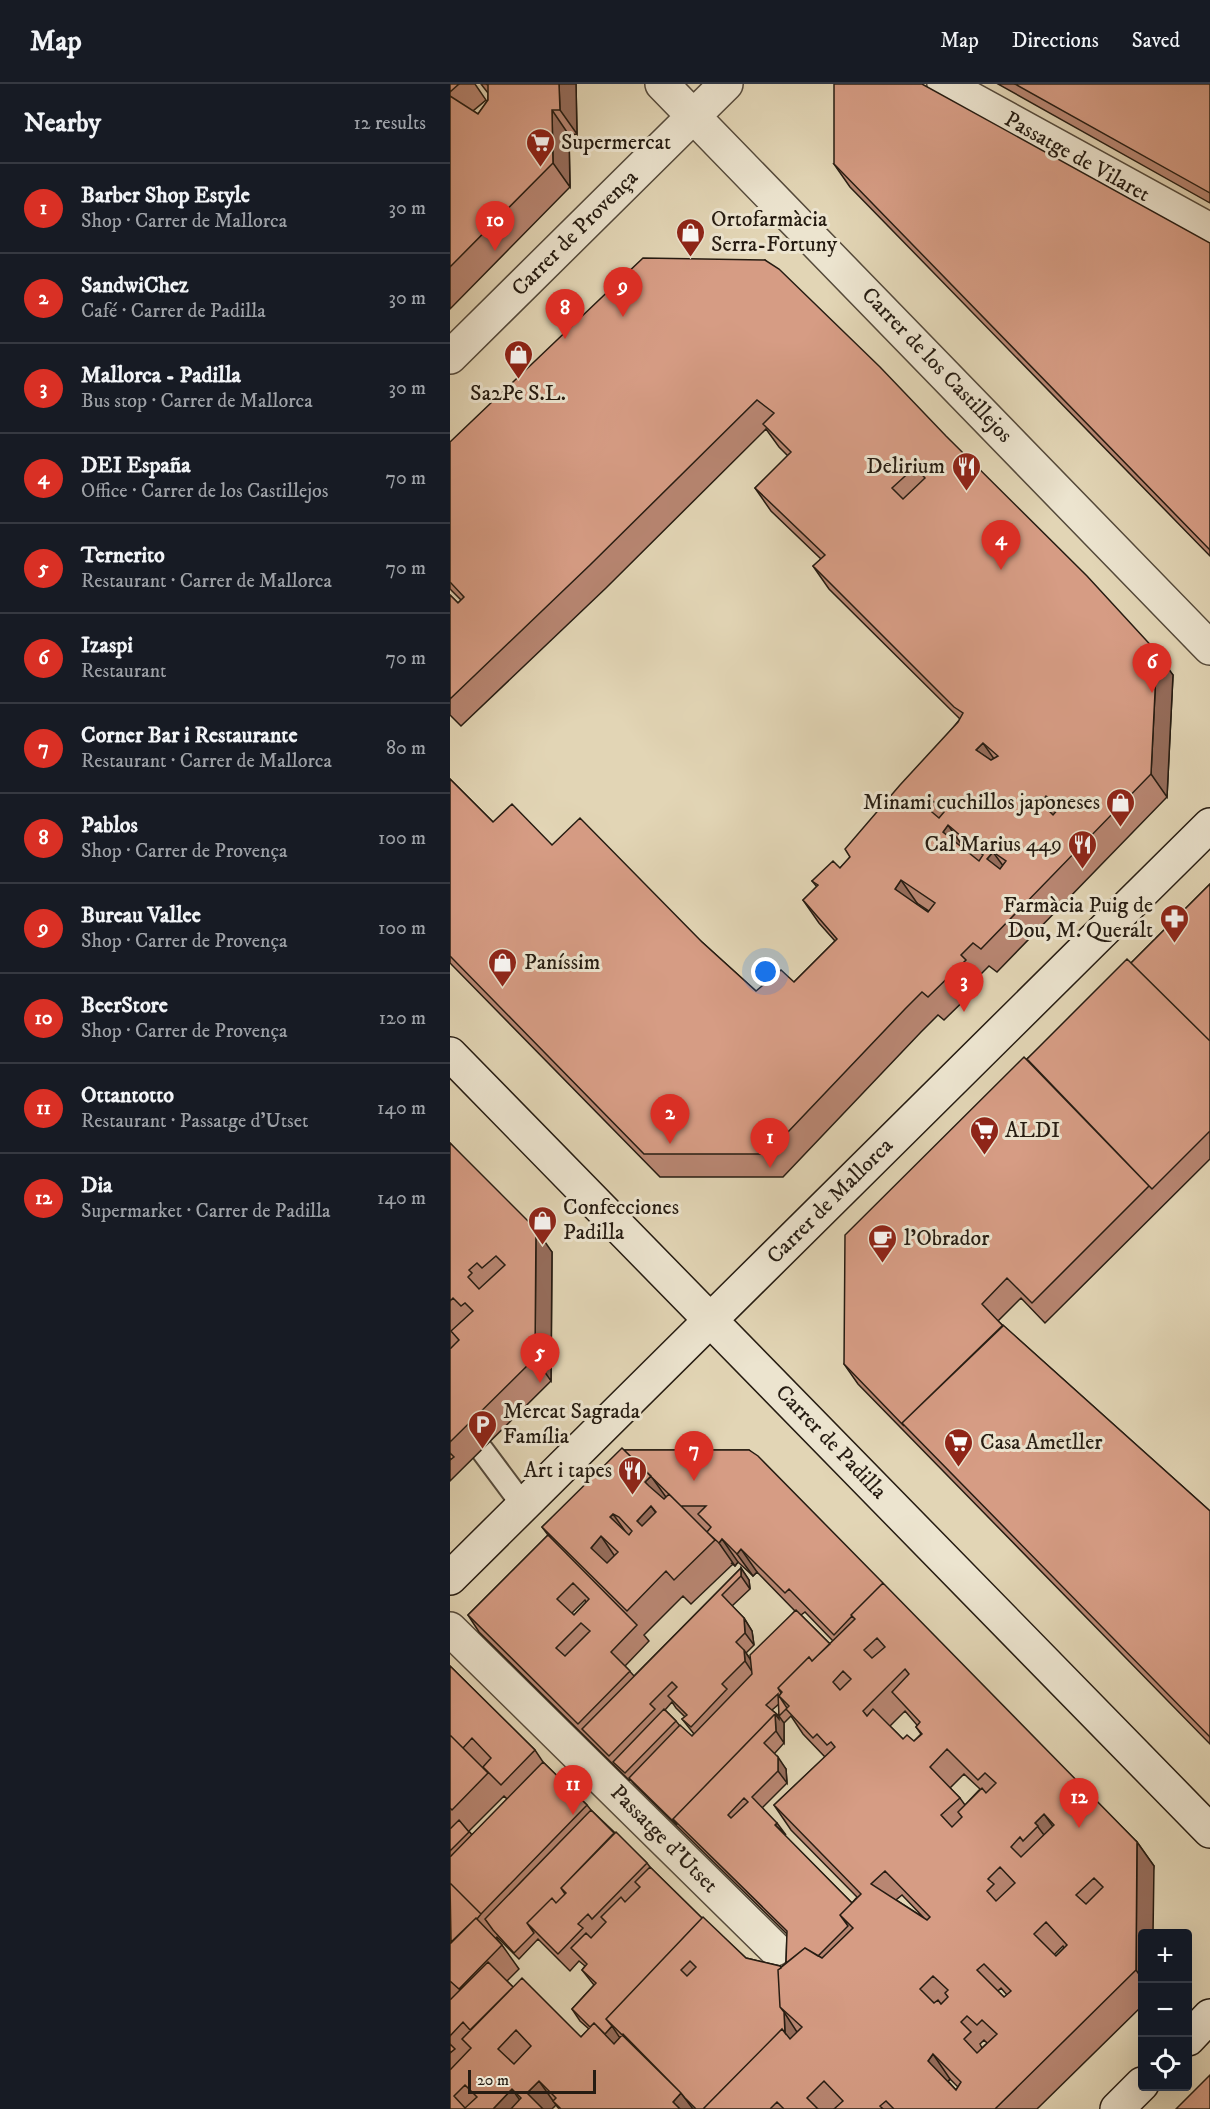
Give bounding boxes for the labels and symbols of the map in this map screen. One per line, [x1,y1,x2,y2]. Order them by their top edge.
street label: Passatge de Vilaret [999,106,1155,208]
supermarket icon: Supermercat [524,126,556,168]
place label: Supermercat [561,129,671,156]
street label: Carrer de Provença [506,164,644,302]
pin: 10 [476,202,514,251]
place label: Ortofarmàcia Serra-Fortuny [711,206,838,258]
shop icon: Ortofarmàcia Serra-Fortuny [674,216,706,258]
pin: 9 [604,268,642,317]
street label: Carrer de los Castillejos [856,281,1018,449]
pin: 8 [546,290,584,339]
shop icon: Sa2Pe S.L. [502,338,534,380]
place label: Sa2Pe S.L. [470,380,566,407]
restaurant icon: Delirium [950,450,982,492]
place label: Delirium [866,453,945,480]
pin: 4 [982,520,1020,570]
pin: 6 [1132,644,1172,693]
shop icon: Minami cuchillos japoneses [1105,786,1137,828]
place label: Minami cuchillos japoneses [863,789,1100,816]
restaurant icon: Cal Marius 449 [1067,828,1099,870]
place label: Cal Marius 449 [924,831,1062,858]
place label: Farmàcia Puig de Dou, M. Queralt [1003,892,1153,944]
pharmacy icon: Farmàcia Puig de Dou, M. Queralt [1158,902,1190,944]
shop icon: Paníssim [487,946,519,988]
place label: Paníssim [524,949,600,976]
your location [751,957,780,986]
pin: 3 [944,962,984,1012]
pin: 2 [650,1094,690,1144]
supermarket icon: ALDI [968,1114,1000,1156]
place label: ALDI [1005,1117,1060,1144]
pin: 1 [750,1118,790,1168]
street label: Carrer de Mallorca [761,1132,899,1270]
place label: Confecciones Padilla [563,1194,679,1246]
shop icon: Confecciones Padilla [526,1204,558,1246]
cafe icon: l'Obrador [867,1222,899,1264]
place label: l'Obrador [904,1225,990,1252]
pin: 5 [520,1334,560,1383]
street label: Carrer de Padilla [770,1379,893,1505]
place label: Mercat Sagrada Família [503,1398,641,1450]
parking icon: Mercat Sagrada Família [466,1408,498,1450]
supermarket icon: Casa Ametller [943,1426,975,1468]
place label: Casa Ametller [980,1429,1103,1456]
pin: 7 [674,1432,714,1481]
restaurant icon: Art i tapes [617,1454,649,1496]
place label: Art i tapes [524,1457,612,1484]
pin: 11 [554,1766,592,1815]
pin: 12 [1060,1778,1098,1828]
street label: Passatge d'Utset [604,1779,724,1899]
scale bar [468,2067,596,2094]

